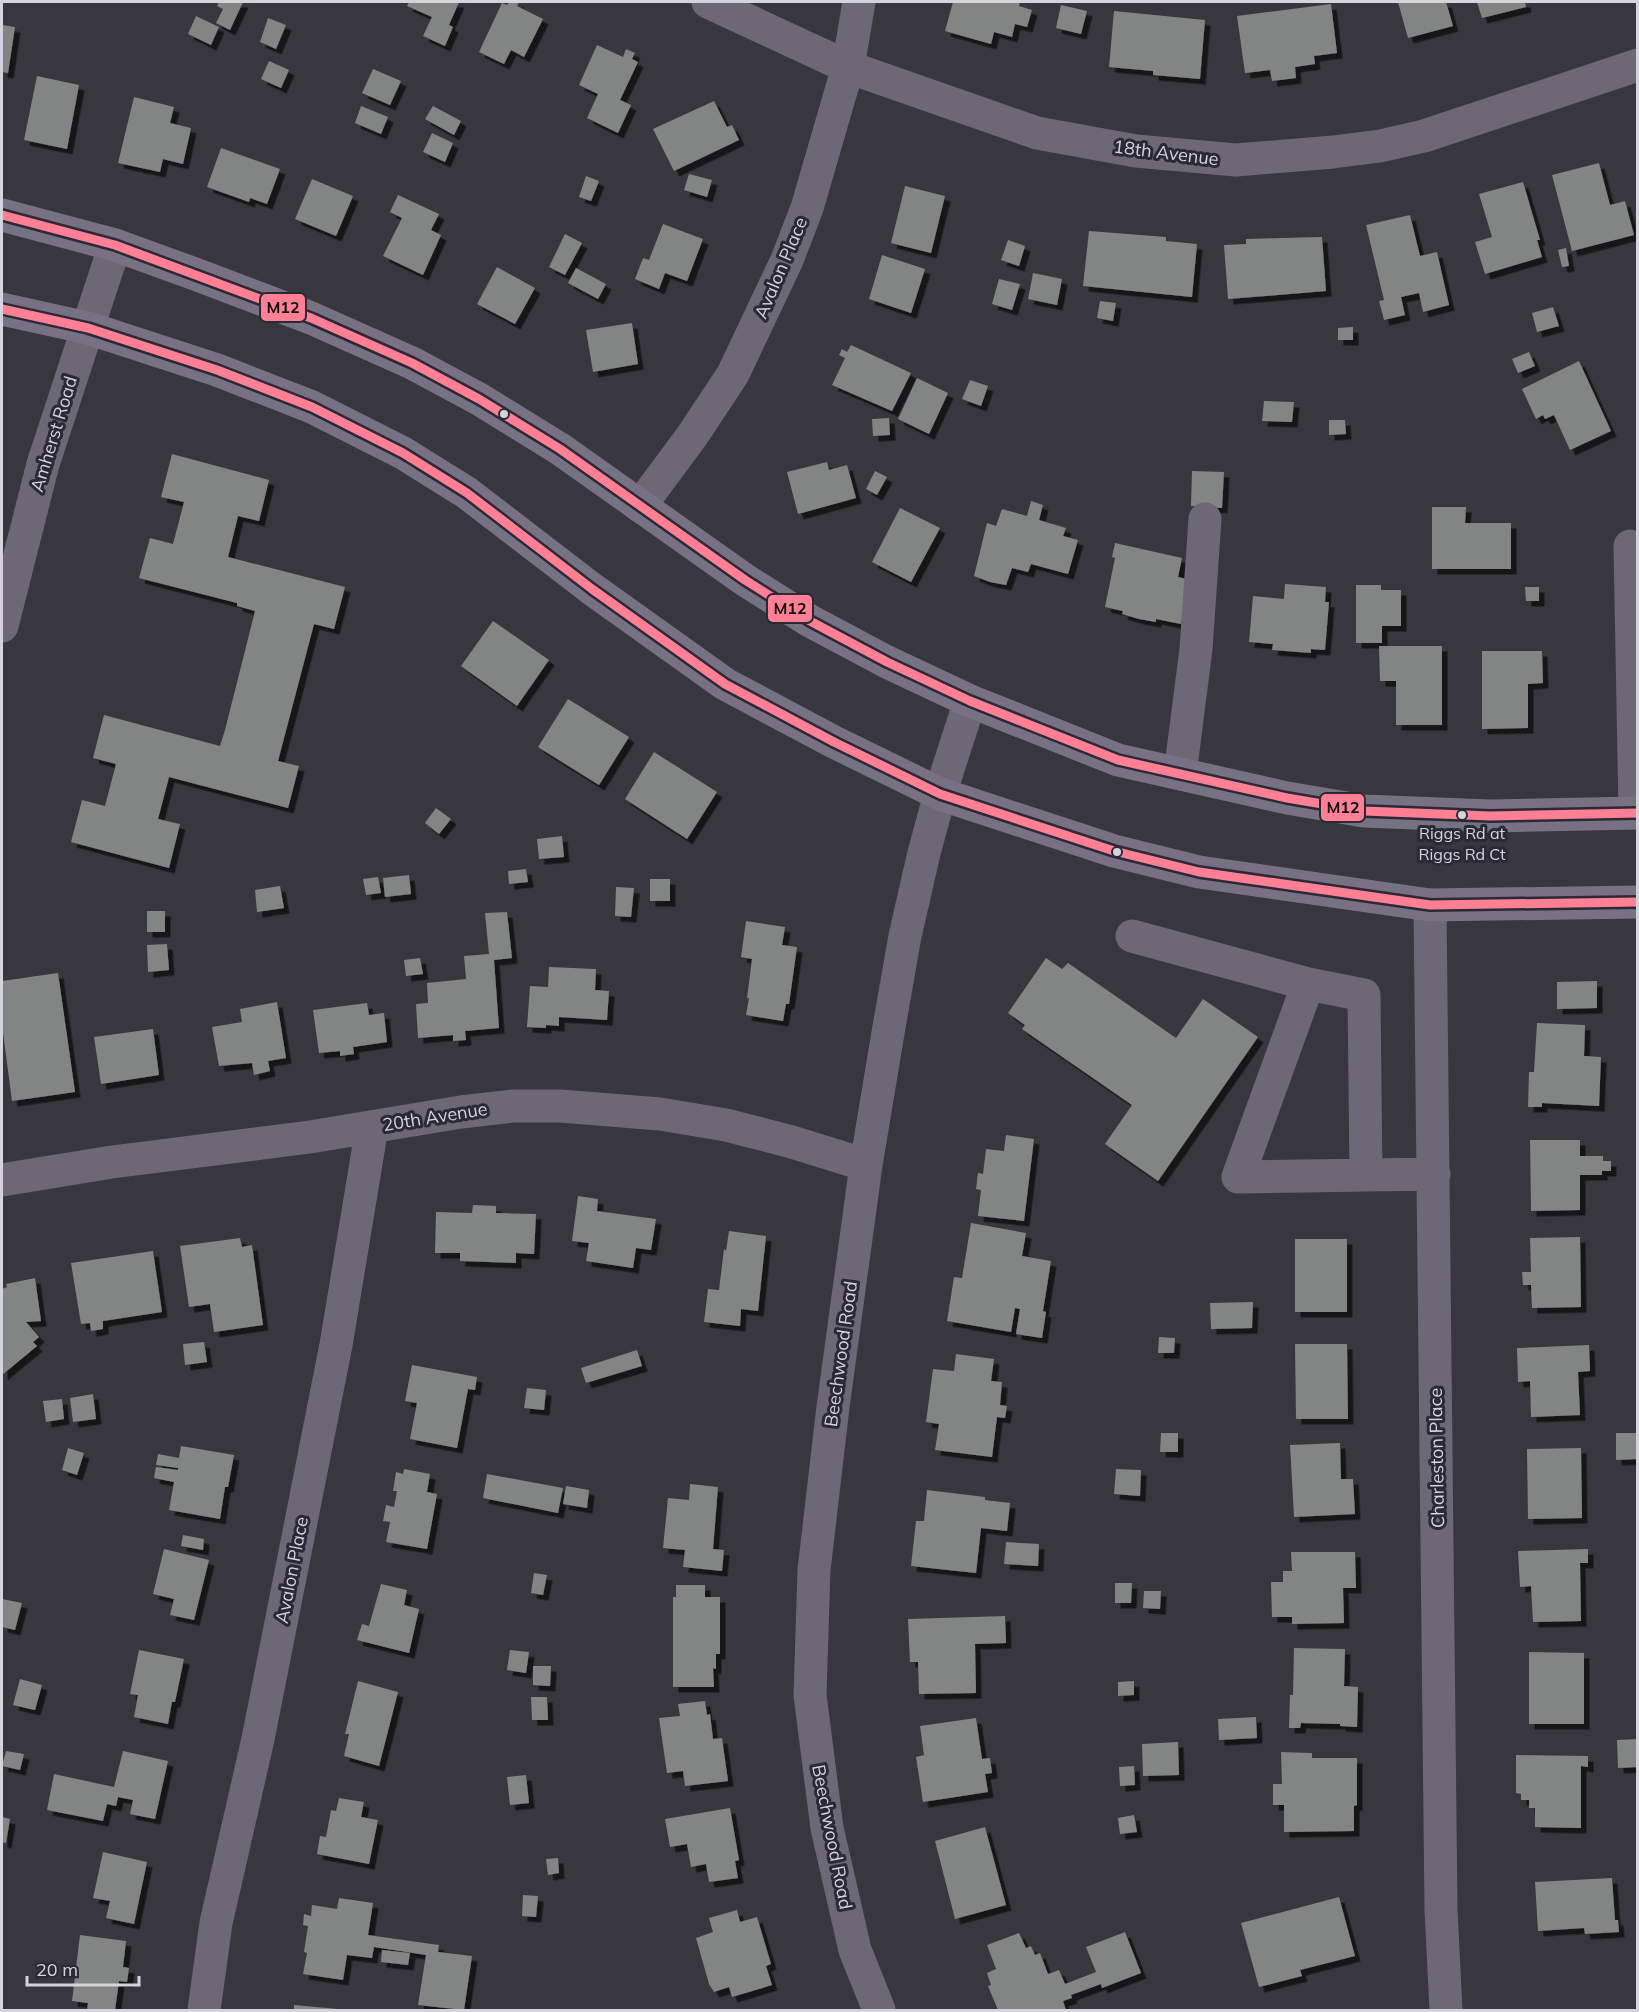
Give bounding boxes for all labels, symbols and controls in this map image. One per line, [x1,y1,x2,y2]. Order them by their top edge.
street label: 18th Avenue [1112,135,1220,170]
street label: Avalon Place [749,214,812,322]
line badge: M12 [260,293,306,322]
text: M12 [266,297,300,317]
street label: Amherst Road [25,373,82,494]
unlabelled marker [498,408,510,420]
line badge: M12 [767,594,813,623]
text: M12 [773,598,807,618]
line badge: M12 [1320,793,1365,822]
text: M12 [1326,797,1360,817]
marker: Riggs Rd at Riggs Rd Ct [1456,809,1468,821]
place label: Riggs Rd at Riggs Rd Ct [1418,823,1506,864]
unlabelled marker [1111,846,1123,858]
street label: 20th Avenue [381,1097,489,1136]
street label: Beechwood Road [819,1280,862,1428]
street label: Charleston Place [1424,1388,1449,1528]
street label: Avalon Place [270,1515,313,1625]
street label: Beechwood Road [807,1763,858,1911]
scale bar [27,1949,140,1987]
text: 20 m [36,1958,78,1981]

